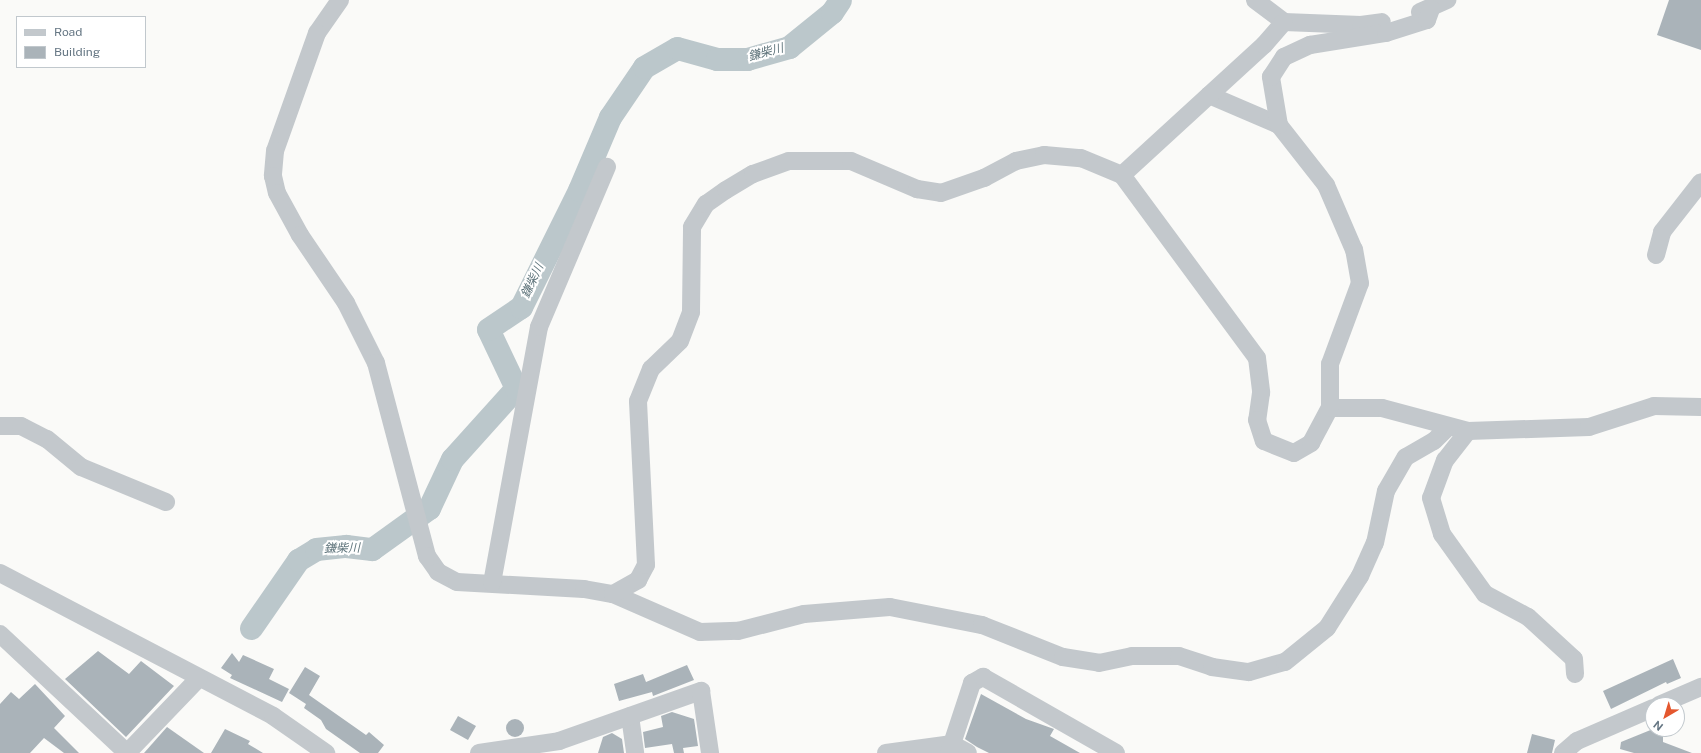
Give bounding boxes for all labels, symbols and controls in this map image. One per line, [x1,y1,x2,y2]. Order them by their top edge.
legend [16,16,146,68]
text: Road [54,25,82,39]
water label: 鎌柴川 [747,41,785,65]
text: Building [54,45,100,59]
water label: 鎌柴川 [519,262,547,300]
water label: 鎌柴川 [324,541,360,557]
north arrow [1645,697,1685,737]
text: N [1651,718,1665,733]

